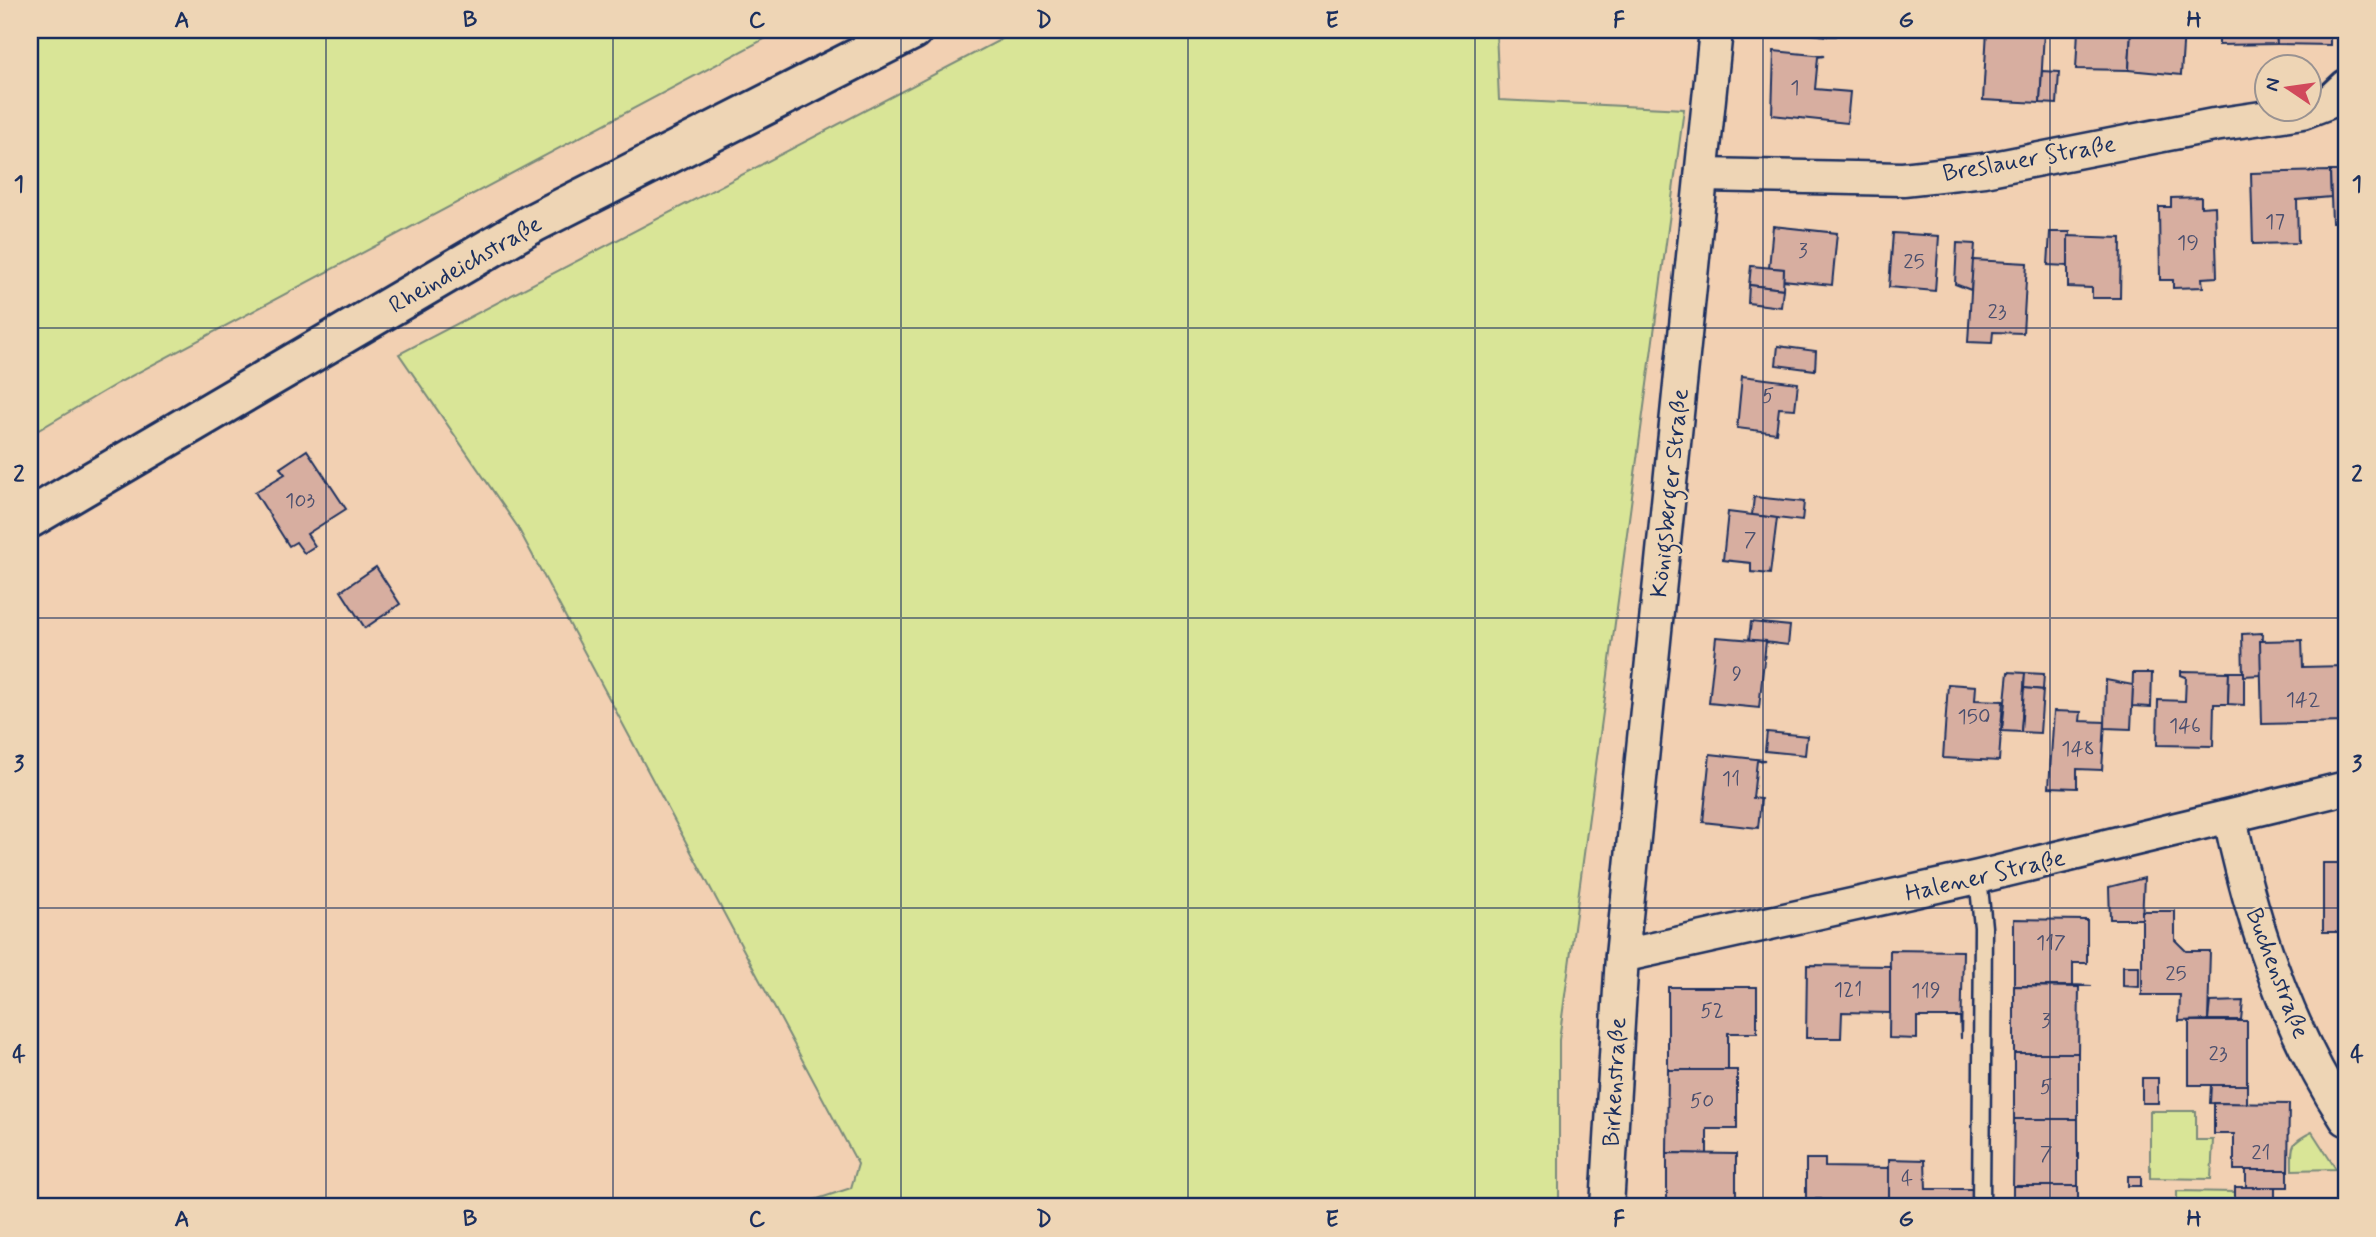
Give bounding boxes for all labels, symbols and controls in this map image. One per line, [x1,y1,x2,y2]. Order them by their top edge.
text: A [174,6,190,36]
text: B [463,6,478,36]
text: C [749,6,766,36]
text: D [1036,6,1052,36]
text: E [1325,6,1339,36]
text: F [1613,6,1625,36]
text: G [1898,6,1914,36]
text: H [2186,6,2202,36]
north arrow [2254,52,2324,122]
house number: 1 [1790,74,1800,102]
text: N [2259,76,2287,93]
street label: Breslauer Straße [1940,129,2118,190]
text: 1 [14,170,24,200]
text: 1 [2352,170,2362,200]
house number: 17 [2265,208,2285,236]
street label: Rheindeichstraße [384,209,548,322]
house number: 19 [2177,229,2199,257]
house number: 3 [1798,237,1808,265]
house number: 25 [1903,248,1925,276]
house number: 23 [1987,298,2007,326]
house number: 5 [1762,382,1774,410]
street label: Königsberger Straße [1644,387,1700,600]
text: 2 [13,460,25,490]
text: 2 [2351,460,2363,490]
house number: 103 [285,487,315,515]
house number: 7 [1744,526,1757,554]
house number: 9 [1732,660,1742,688]
house number: 142 [2286,686,2320,714]
house number: 150 [1957,703,1991,731]
house number: 146 [2169,712,2201,740]
house number: 148 [2061,735,2095,763]
text: 3 [14,750,25,780]
text: 3 [2352,750,2363,780]
house number: 11 [1722,765,1740,793]
street label: Halener Straße [1902,843,2068,910]
street label: Buchenstraße [2237,904,2316,1043]
house number: 117 [2036,929,2066,957]
house number: 25 [2165,960,2187,988]
house number: 121 [1834,976,1862,1004]
house number: 119 [1911,977,1941,1005]
house number: 52 [1700,997,1724,1025]
house number: 3 [2041,1007,2051,1035]
street label: Birkenstraße [1597,1016,1634,1147]
text: 4 [12,1040,26,1070]
house number: 23 [2208,1040,2228,1068]
text: 4 [2350,1040,2364,1070]
house number: 5 [2040,1073,2052,1101]
house number: 50 [1690,1087,1714,1115]
house number: 21 [2251,1139,2271,1167]
house number: 7 [2040,1140,2053,1168]
house number: 4 [1901,1165,1913,1193]
text: A [174,1205,190,1235]
text: B [463,1205,478,1235]
text: C [749,1205,766,1235]
text: D [1036,1205,1052,1235]
text: E [1325,1205,1339,1235]
text: F [1613,1205,1625,1235]
text: G [1898,1205,1914,1235]
text: H [2186,1205,2202,1235]

